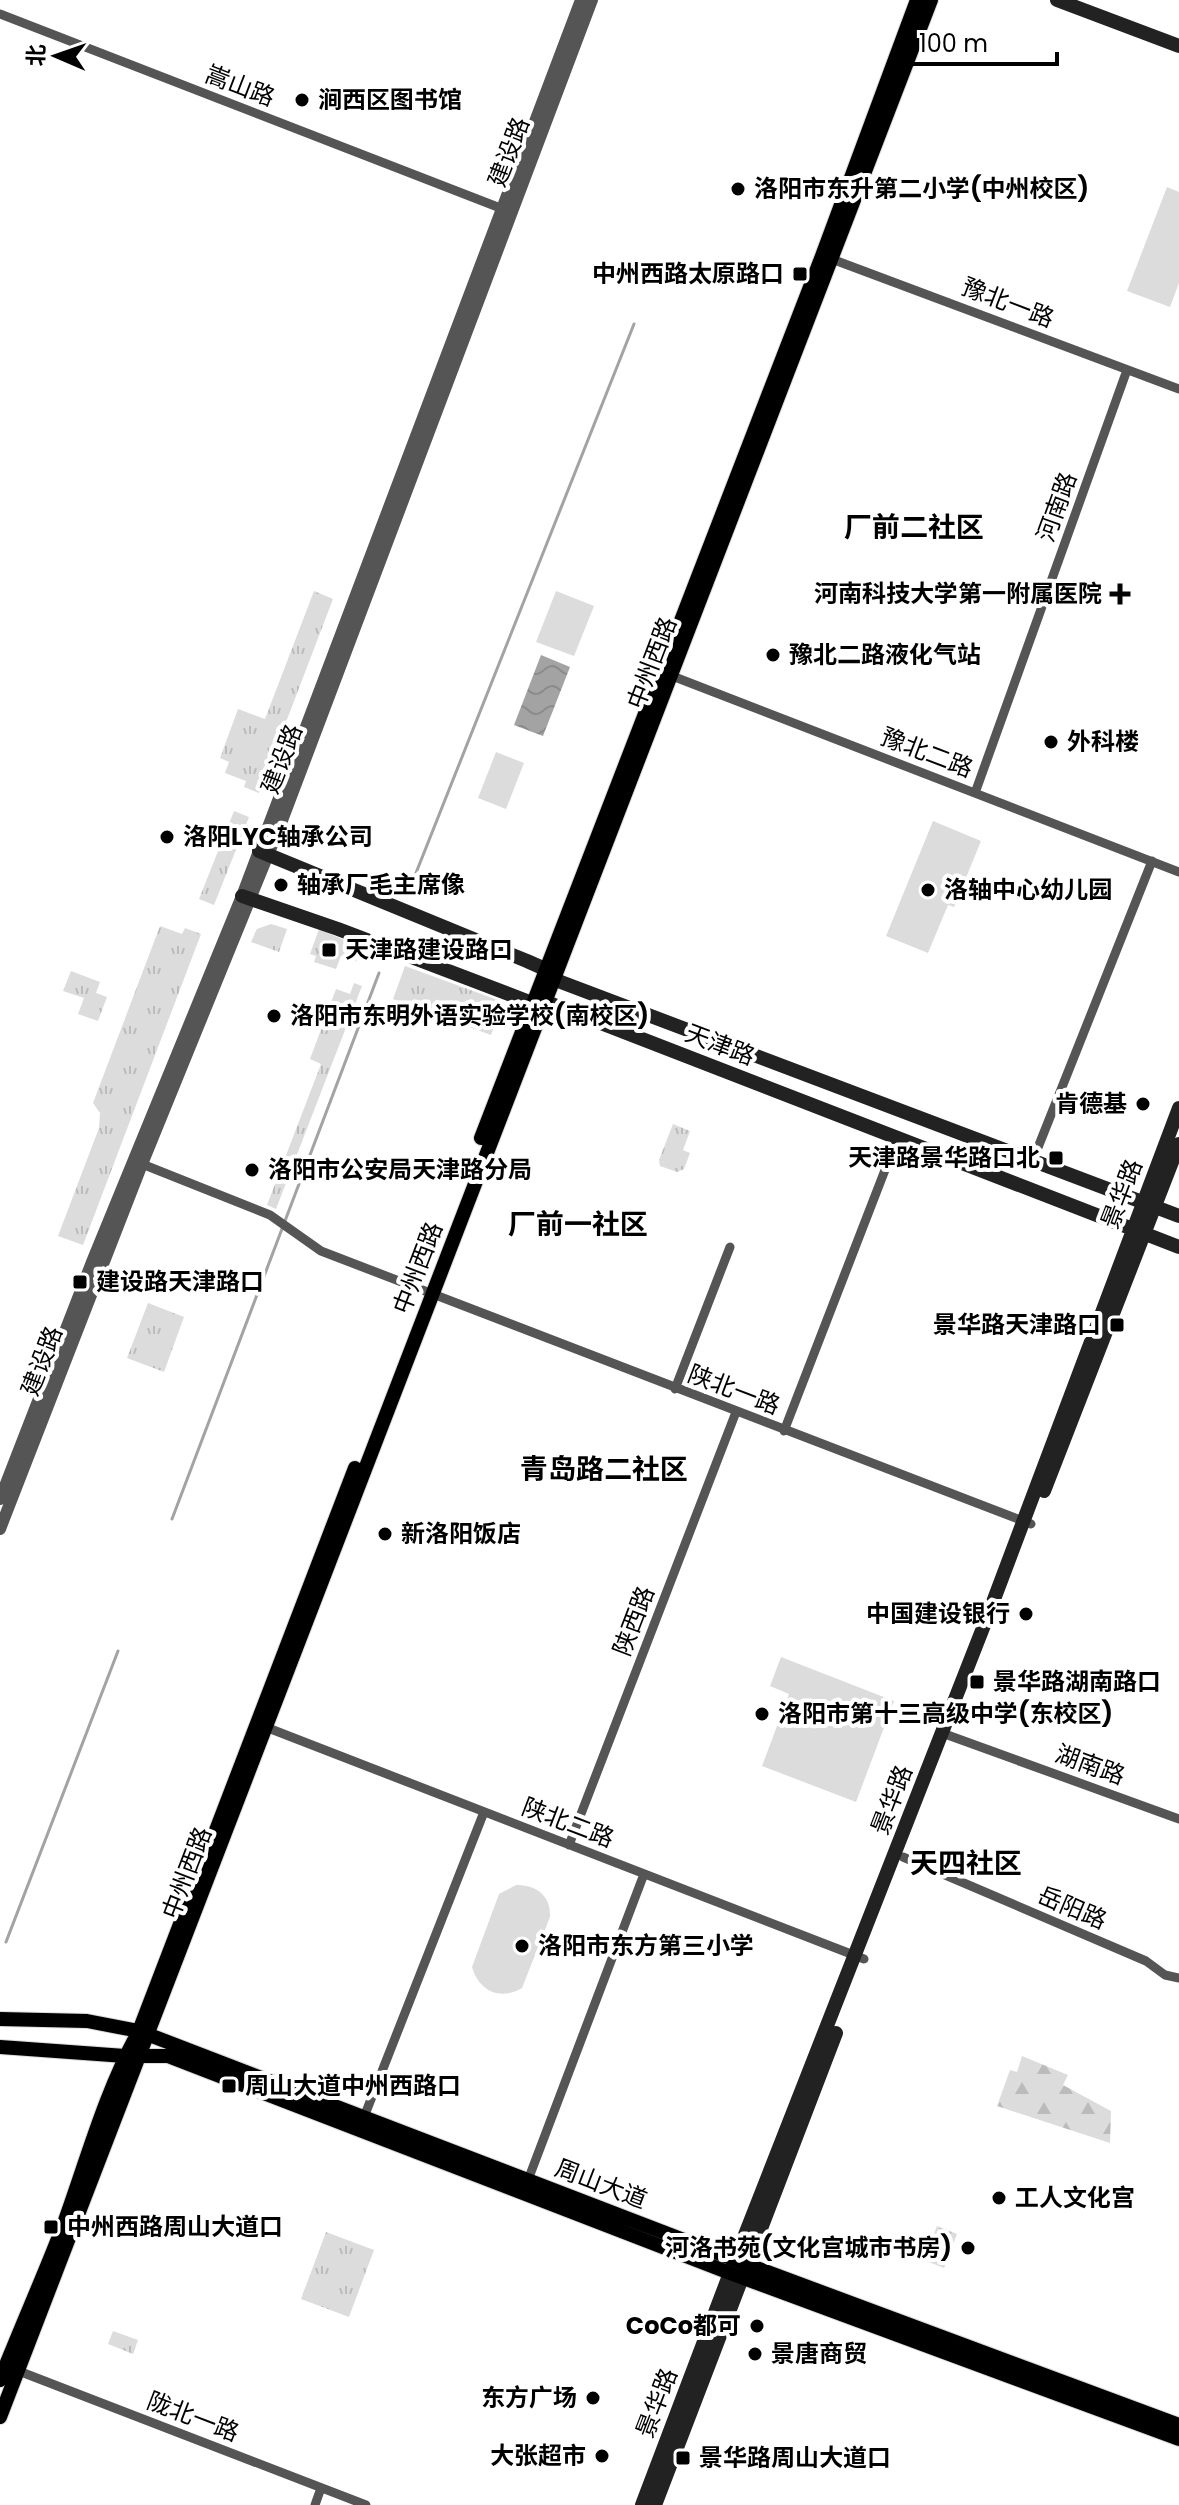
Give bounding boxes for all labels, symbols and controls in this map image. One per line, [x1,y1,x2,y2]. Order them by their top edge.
north arrow [16,16,96,96]
scale bar [907,16,1057,66]
text: 100 m [919,27,988,60]
text: 北 [21,44,52,67]
street label: 嵩山路 [201,57,280,114]
place label: 涧西区图书馆 [318,83,462,116]
marker: 涧西区图书馆 [293,91,311,109]
street label: 建设路 [480,112,537,191]
place label: 洛阳市东升第二小学(中州校区) [754,172,1089,205]
marker: 洛阳市东升第二小学(中州校区) [729,180,747,198]
place label: 中州西路太原路口 [592,257,784,290]
marker: 中州西路太原路口 [791,265,809,283]
street label: 豫北一路 [957,270,1059,335]
street label: 河南路 [1029,467,1084,546]
district label: 厂前二社区 [844,508,984,547]
place label: 河南科技大学第一附属医院 [814,577,1102,610]
marker: 河南科技大学第一附属医院 [1109,583,1131,605]
street label: 中州西路 [619,612,684,714]
place label: 豫北二路液化气站 [789,638,981,671]
marker: 豫北二路液化气站 [764,646,782,664]
street label: 建设路 [253,719,310,798]
street label: 豫北二路 [876,720,978,785]
place label: 外科楼 [1067,725,1139,758]
marker: 外科楼 [1042,733,1060,751]
place label: 洛阳LYC轴承公司 [183,820,373,853]
marker: 洛阳LYC轴承公司 [158,828,176,846]
place label: 轴承厂毛主席像 [297,868,465,901]
place label: 洛轴中心幼儿园 [944,873,1112,906]
marker: 轴承厂毛主席像 [272,876,290,894]
marker: 洛轴中心幼儿园 [919,881,937,899]
place label: 天津路建设路口 [345,933,513,966]
marker: 天津路建设路口 [320,941,338,959]
place label: 洛阳市东明外语实验学校(南校区) [290,999,649,1032]
marker: 洛阳市东明外语实验学校(南校区) [265,1007,283,1025]
street label: 天津路 [681,1016,760,1073]
place label: 肯德基 [1055,1087,1127,1120]
marker: 肯德基 [1134,1095,1152,1113]
place label: 天津路景华路口北 [848,1141,1040,1174]
marker: 天津路景华路口北 [1047,1149,1065,1167]
place label: 洛阳市公安局天津路分局 [268,1153,532,1186]
street label: 景华路 [1093,1154,1150,1233]
marker: 洛阳市公安局天津路分局 [243,1161,261,1179]
district label: 厂前一社区 [508,1205,648,1244]
street label: 中州西路 [385,1217,450,1319]
place label: 建设路天津路口 [96,1265,264,1298]
marker: 建设路天津路口 [71,1273,89,1291]
place label: 景华路天津路口 [933,1308,1101,1341]
marker: 景华路天津路口 [1108,1316,1126,1334]
street label: 建设路 [13,1321,70,1400]
street label: 陕北一路 [683,1357,785,1422]
district label: 青岛路二社区 [520,1450,688,1489]
place label: 新洛阳饭店 [401,1517,521,1550]
marker: 新洛阳饭店 [376,1525,394,1543]
street label: 陕西路 [605,1581,662,1660]
place label: 中国建设银行 [866,1597,1010,1630]
marker: 中国建设银行 [1017,1605,1035,1623]
place label: 景华路湖南路口 [993,1665,1161,1698]
marker: 景华路湖南路口 [968,1673,986,1691]
place label: 洛阳市第十三高级中学(东校区) [778,1697,1113,1730]
marker: 洛阳市第十三高级中学(东校区) [753,1705,771,1723]
street label: 湖南路 [1051,1737,1130,1792]
street label: 景华路 [863,1760,920,1839]
street label: 陕北二路 [517,1790,619,1855]
street label: 中州西路 [154,1822,219,1924]
district label: 天四社区 [910,1844,1022,1883]
street label: 岳阳路 [1033,1878,1112,1937]
place label: 洛阳市东方第三小学 [538,1929,754,1962]
marker: 洛阳市东方第三小学 [513,1937,531,1955]
place label: 周山大道中州西路口 [245,2069,461,2102]
marker: 周山大道中州西路口 [220,2077,238,2095]
street label: 周山大道 [550,2151,652,2216]
place label: 工人文化宫 [1015,2181,1135,2214]
marker: 工人文化宫 [990,2189,1008,2207]
place label: 中州西路周山大道口 [67,2210,283,2243]
marker: 中州西路周山大道口 [42,2218,60,2236]
place label: 河洛书苑(文化宫城市书房) [665,2231,952,2264]
marker: 河洛书苑(文化宫城市书房) [959,2239,977,2257]
place label: CoCo都可 [626,2309,741,2342]
marker: CoCo都可 [748,2317,766,2335]
place label: 景唐商贸 [771,2337,867,2370]
marker: 景唐商贸 [746,2345,764,2363]
street label: 景华路 [628,2363,685,2442]
place label: 东方广场 [481,2381,577,2414]
street label: 陇北一路 [142,2384,244,2449]
marker: 东方广场 [584,2389,602,2407]
place label: 大张超市 [490,2439,586,2472]
place label: 景华路周山大道口 [699,2441,891,2474]
marker: 大张超市 [593,2447,611,2465]
marker: 景华路周山大道口 [674,2449,692,2467]

